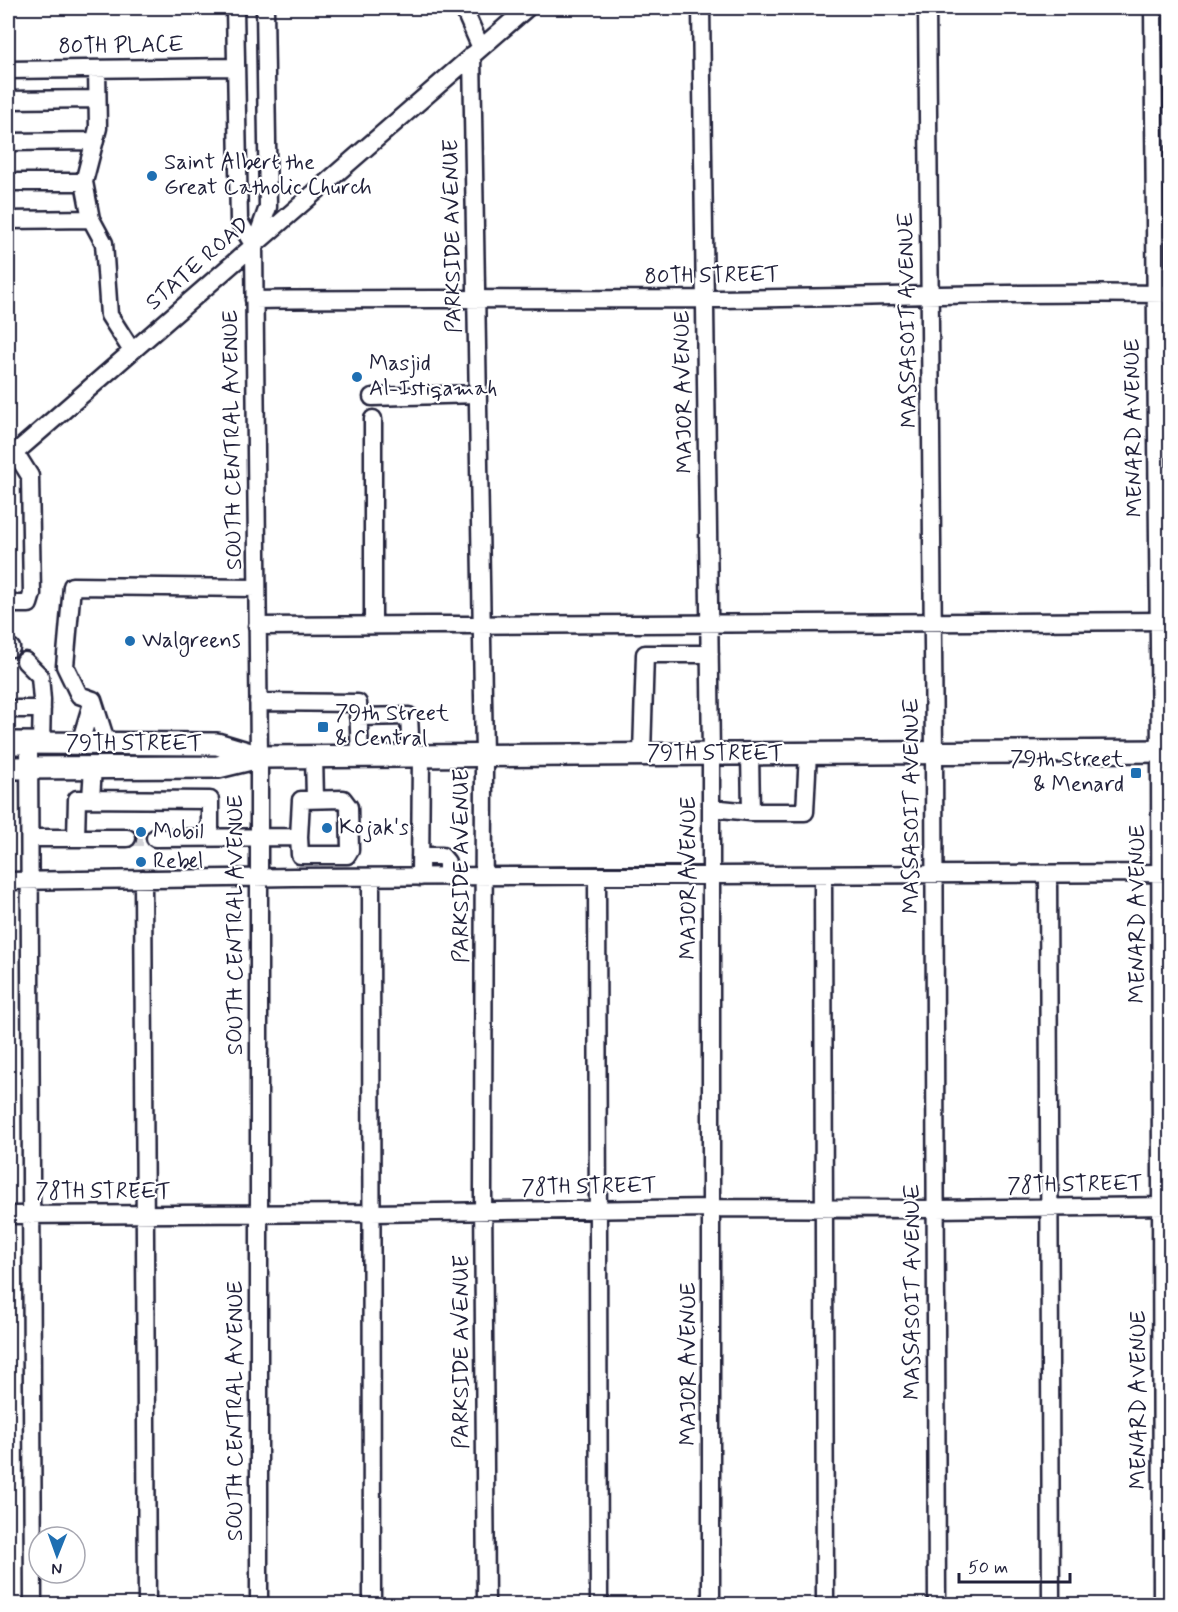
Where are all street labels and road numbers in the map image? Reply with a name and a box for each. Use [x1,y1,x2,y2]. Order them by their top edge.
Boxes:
street label: 80TH PLACE [58,31,184,61]
street label: PARKSIDE AVENUE [437,139,469,333]
street label: STATE ROAD [140,211,256,317]
street label: MASSASOIT AVENUE [892,212,924,428]
street label: 80TH STREET [644,261,780,291]
street label: SOUTH CENTRAL AVENUE [217,309,249,570]
street label: MAJOR AVENUE [669,310,699,474]
street label: MENARD AVENUE [1118,338,1150,518]
street label: MASSASOIT AVENUE [898,698,926,914]
street label: 79TH STREET [66,730,202,758]
street label: 79TH STREET [647,740,783,768]
street label: PARKSIDE AVENUE [448,769,476,963]
street label: SOUTH CENTRAL AVENUE [222,795,250,1055]
street label: MAJOR AVENUE [675,796,703,960]
street label: MENARD AVENUE [1124,824,1152,1003]
street label: 78TH STREET [1007,1170,1143,1200]
street label: 78TH STREET [521,1172,657,1202]
street label: 78TH STREET [35,1178,171,1206]
street label: MASSASOIT AVENUE [899,1184,927,1400]
street label: PARKSIDE AVENUE [448,1255,476,1449]
street label: SOUTH CENTRAL AVENUE [222,1281,250,1541]
street label: MAJOR AVENUE [675,1282,703,1446]
street label: MENARD AVENUE [1125,1310,1153,1489]

